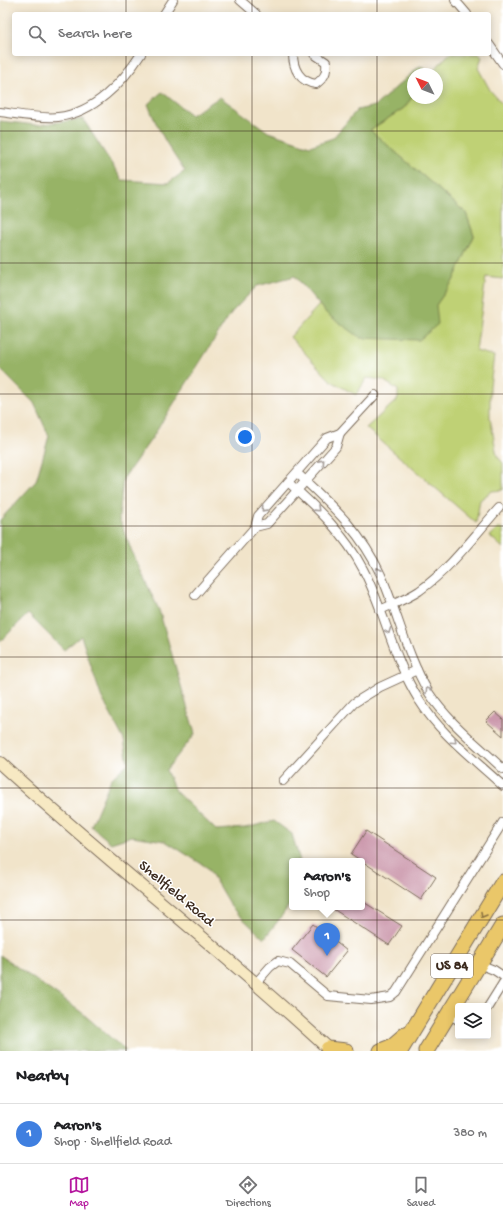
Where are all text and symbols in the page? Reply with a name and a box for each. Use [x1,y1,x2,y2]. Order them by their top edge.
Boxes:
search box [12,12,491,56]
icon: search [26,23,48,45]
text: Search here [58,25,132,43]
north arrow [407,68,443,104]
your location [235,427,255,447]
one-way arrow [318,459,325,467]
one-way arrow [261,504,269,512]
one-way arrow [312,504,320,511]
one-way arrow [375,567,383,575]
one-way arrow [384,628,392,635]
one-way arrow [425,687,433,694]
one-way arrow [450,737,457,744]
street label: Shellfield Road [134,857,218,932]
popup [289,858,365,910]
text: Aaron's [304,868,350,886]
text: Shop [304,886,330,901]
one-way arrow [480,911,487,918]
pin: 1 [314,923,340,956]
road number: US 84 [431,954,473,978]
map controls [455,1003,491,1039]
button: layers [455,1003,491,1039]
text: Nearby [16,1067,69,1087]
text: Aaron's [54,1117,101,1135]
text: 1 [26,1126,32,1141]
text: 380 m [453,1126,487,1141]
text: Shop · Shellfield Road [54,1135,171,1150]
tab: Map [68,1174,90,1210]
tab: Directions [226,1174,271,1210]
tab: Saved [407,1174,435,1210]

